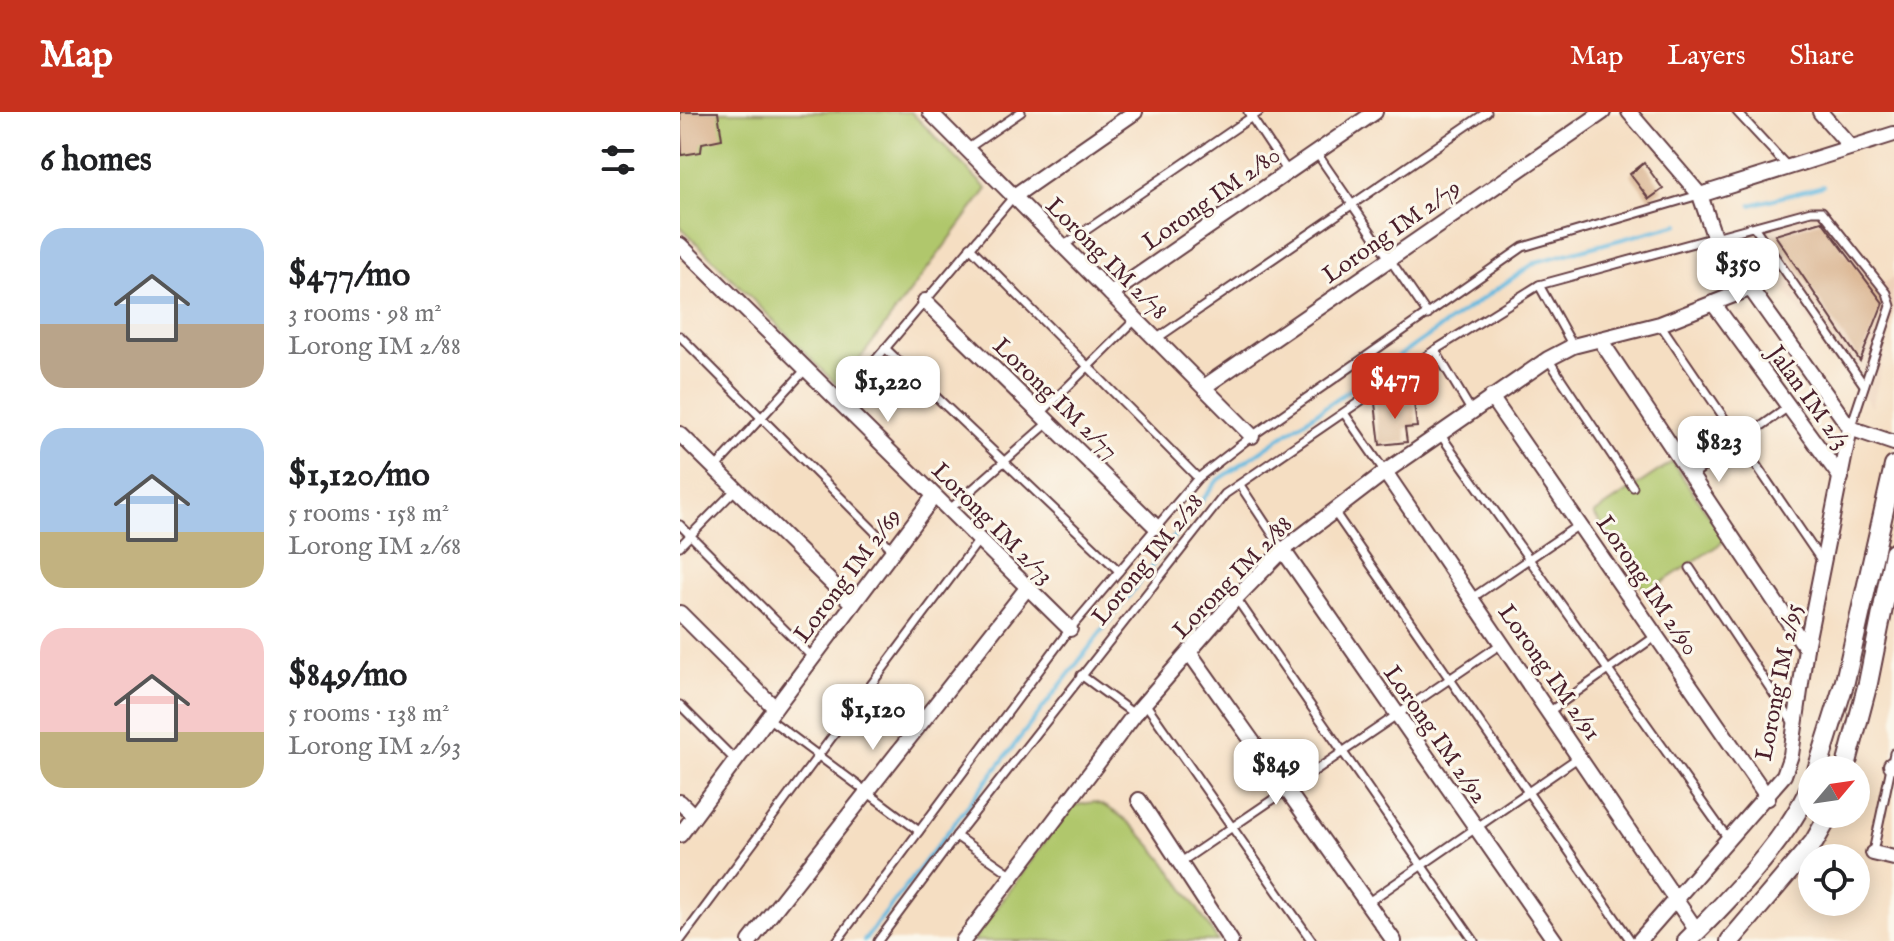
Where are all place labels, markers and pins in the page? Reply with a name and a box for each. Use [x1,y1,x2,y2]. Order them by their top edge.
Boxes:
pin: $350 [1691,238,1785,306]
pin: $477 [1348,353,1442,421]
pin: $1,220 [823,356,953,424]
pin: $823 [1672,416,1766,484]
pin: $1,120 [808,684,938,752]
pin: $849 [1229,739,1323,807]

